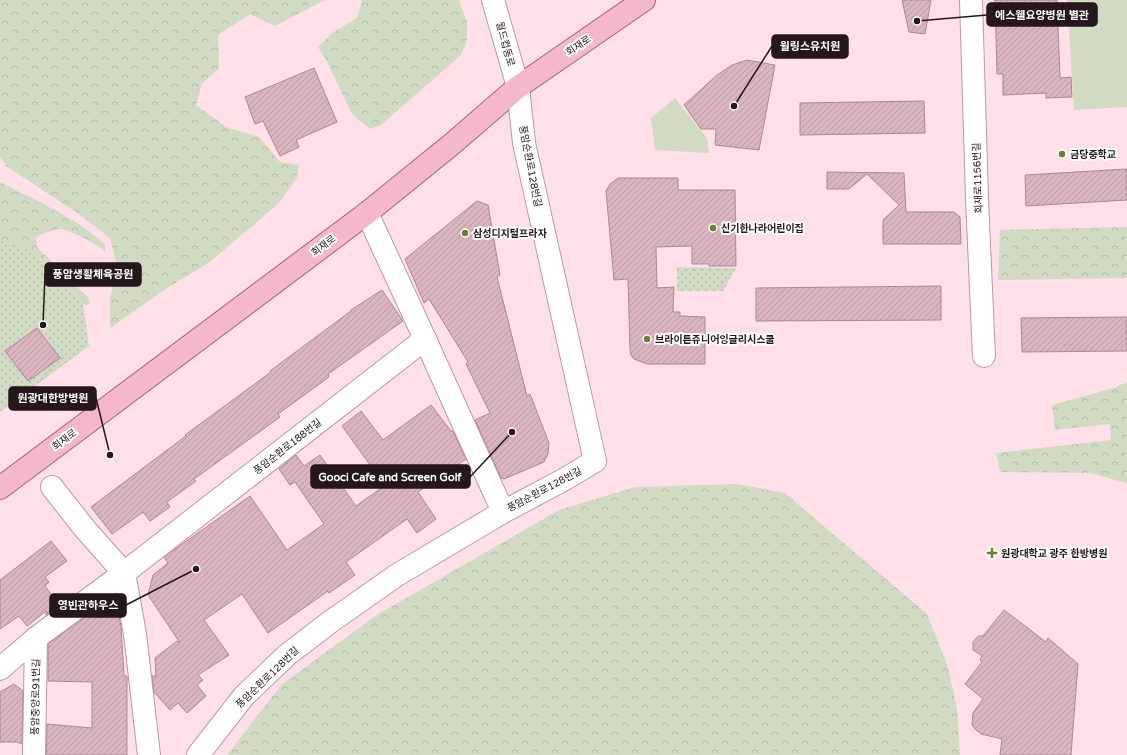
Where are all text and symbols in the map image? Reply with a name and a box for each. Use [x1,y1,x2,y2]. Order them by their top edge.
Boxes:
callout: 에스웰요양병원 별관 [987,3,1097,26]
text: 에스웰요양병원 별관 [995,9,1089,22]
street label: 월드컵동로 [493,20,517,68]
street label: 회재로 [564,33,593,59]
callout: 윌링스유치원 [772,35,848,58]
text: 윌링스유치원 [780,40,840,53]
street label: 풍암순환로128번길 [516,124,544,208]
street label: 회재로1156번길 [971,142,985,214]
place label: 금당중학교 [1070,148,1116,161]
marker: 금당중학교 [1057,149,1067,159]
marker: 신기한나라어린이집 [708,223,718,233]
place label: 신기한나라어린이집 [721,223,804,235]
marker: 삼성디지털프라자 [460,228,470,238]
place label: 삼성디지털프라자 [473,228,547,240]
street label: 회재로 [309,233,338,259]
callout: 풍암생활체육공원 [45,263,141,286]
text: 풍암생활체육공원 [53,268,133,281]
marker: 브라이튼쥬니어잉글리시스쿨 [642,334,652,344]
place label: 브라이튼쥬니어잉글리시스쿨 [655,334,775,346]
callout: 원광대한방병원 [9,387,96,410]
text: 원광대한방병원 [18,392,88,405]
street label: 풍암순환로188번길 [251,416,324,477]
street label: 회재로 [50,427,79,453]
callout: Gooci Cafe and Screen Golf [311,465,470,488]
street label: 풍암순환로128번길 [505,465,584,515]
text: Gooci Cafe and Screen Golf [318,471,462,484]
marker: 원광대학교 광주 한방병원 [986,547,998,559]
place label: 원광대학교 광주 한방병원 [1001,547,1107,560]
callout: 영빈관하우스 [50,594,126,617]
text: 영빈관하우스 [58,599,118,612]
street label: 풍암순환로128번길 [234,644,302,711]
street label: 풍암중앙로91번길 [29,658,43,736]

